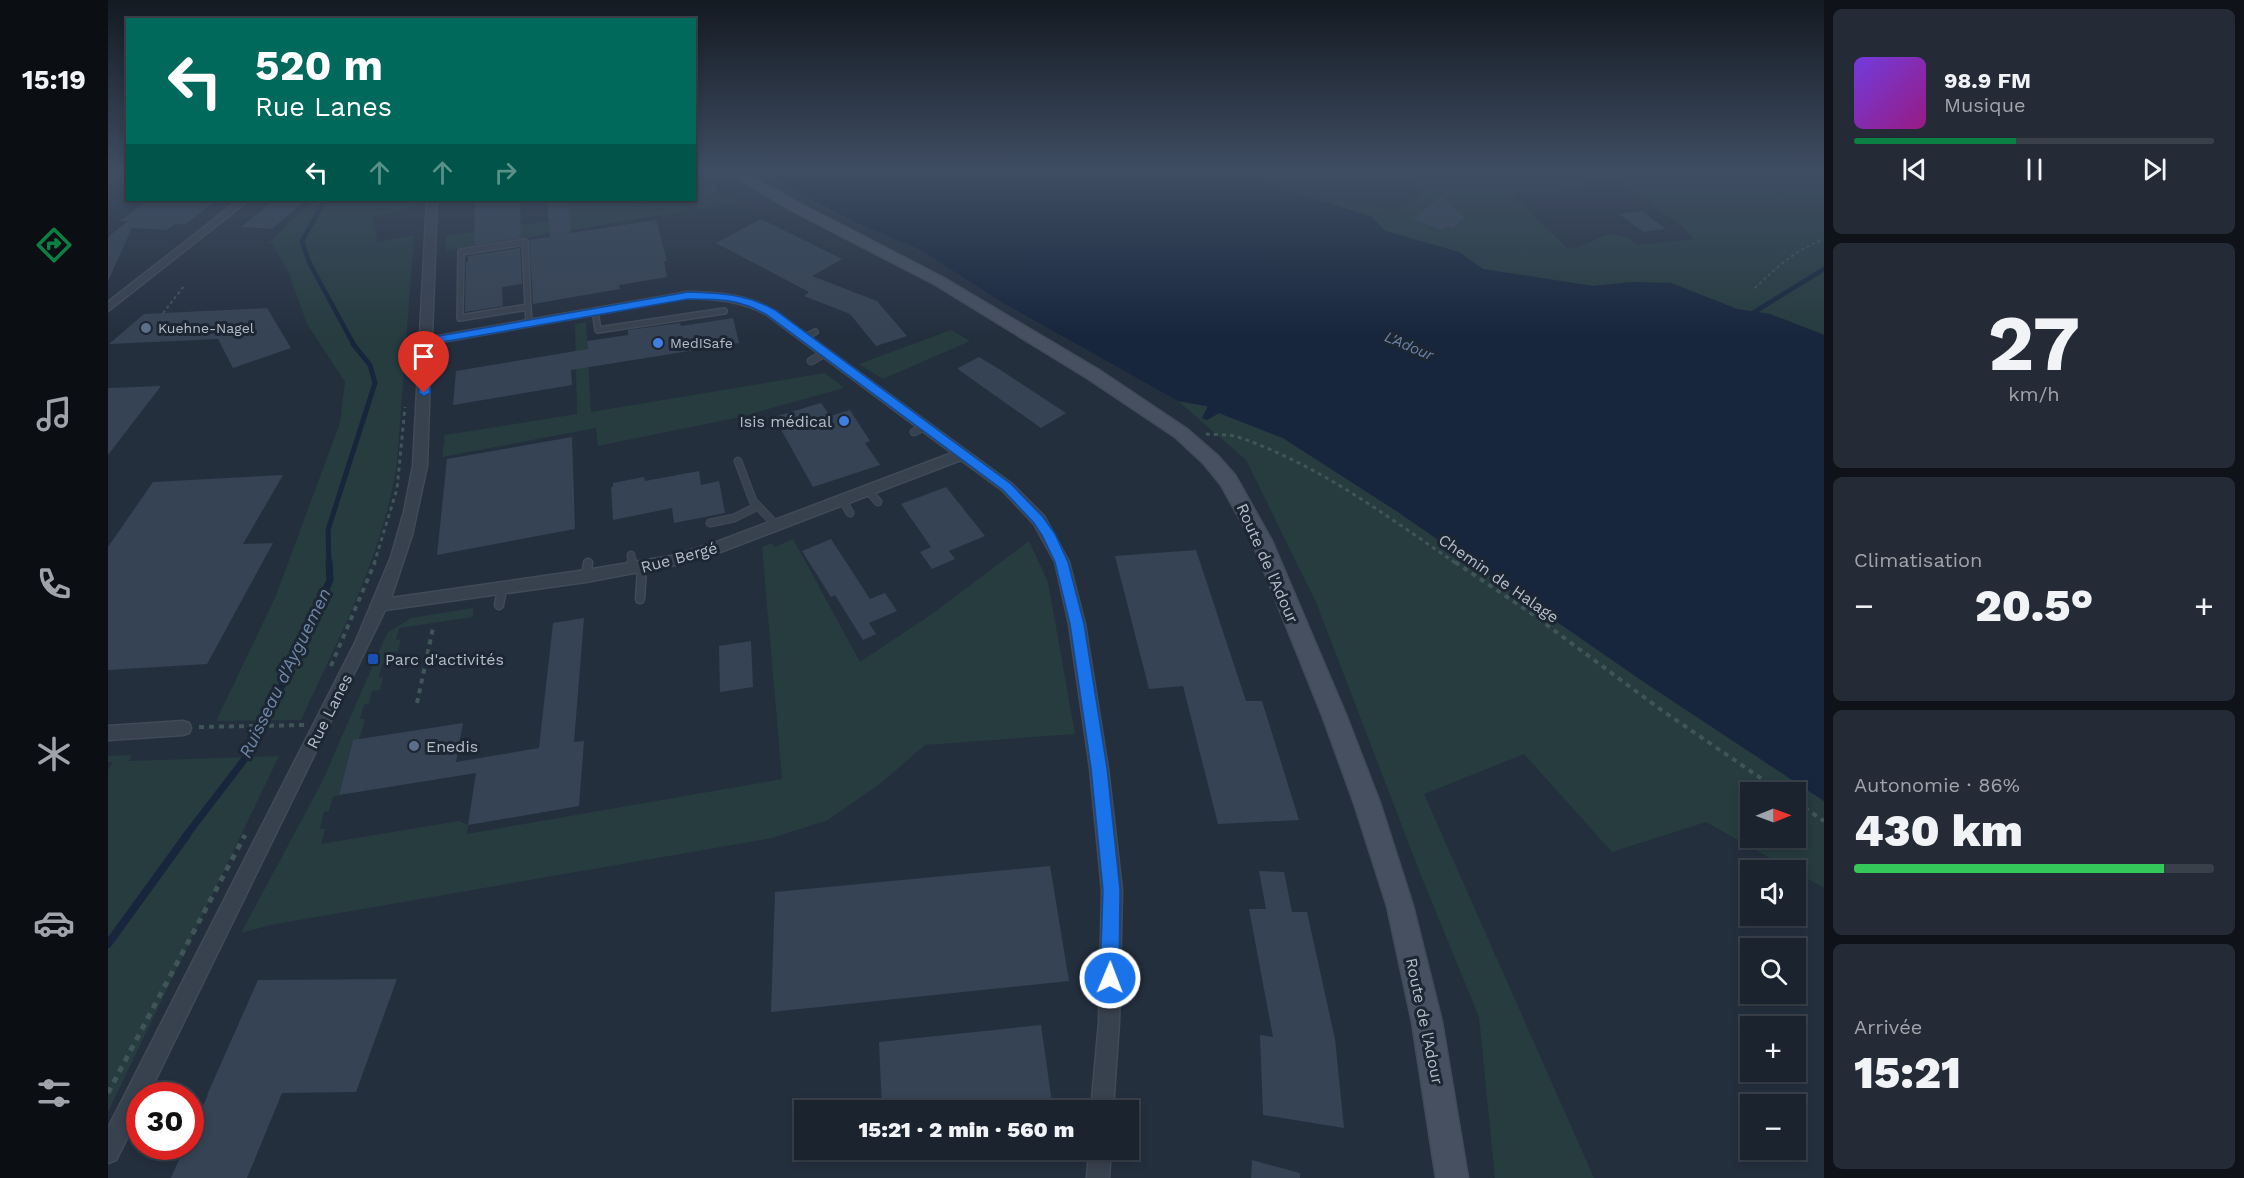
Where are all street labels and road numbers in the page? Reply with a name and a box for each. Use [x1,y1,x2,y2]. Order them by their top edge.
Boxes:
street label: Route de l'Adour [1233,500,1303,626]
street label: Chemin de Halage [1435,530,1562,627]
street label: Rue Bergé [639,538,720,577]
street label: Rue Lanes [303,671,356,752]
street label: Route de l'Adour [1402,956,1447,1087]

